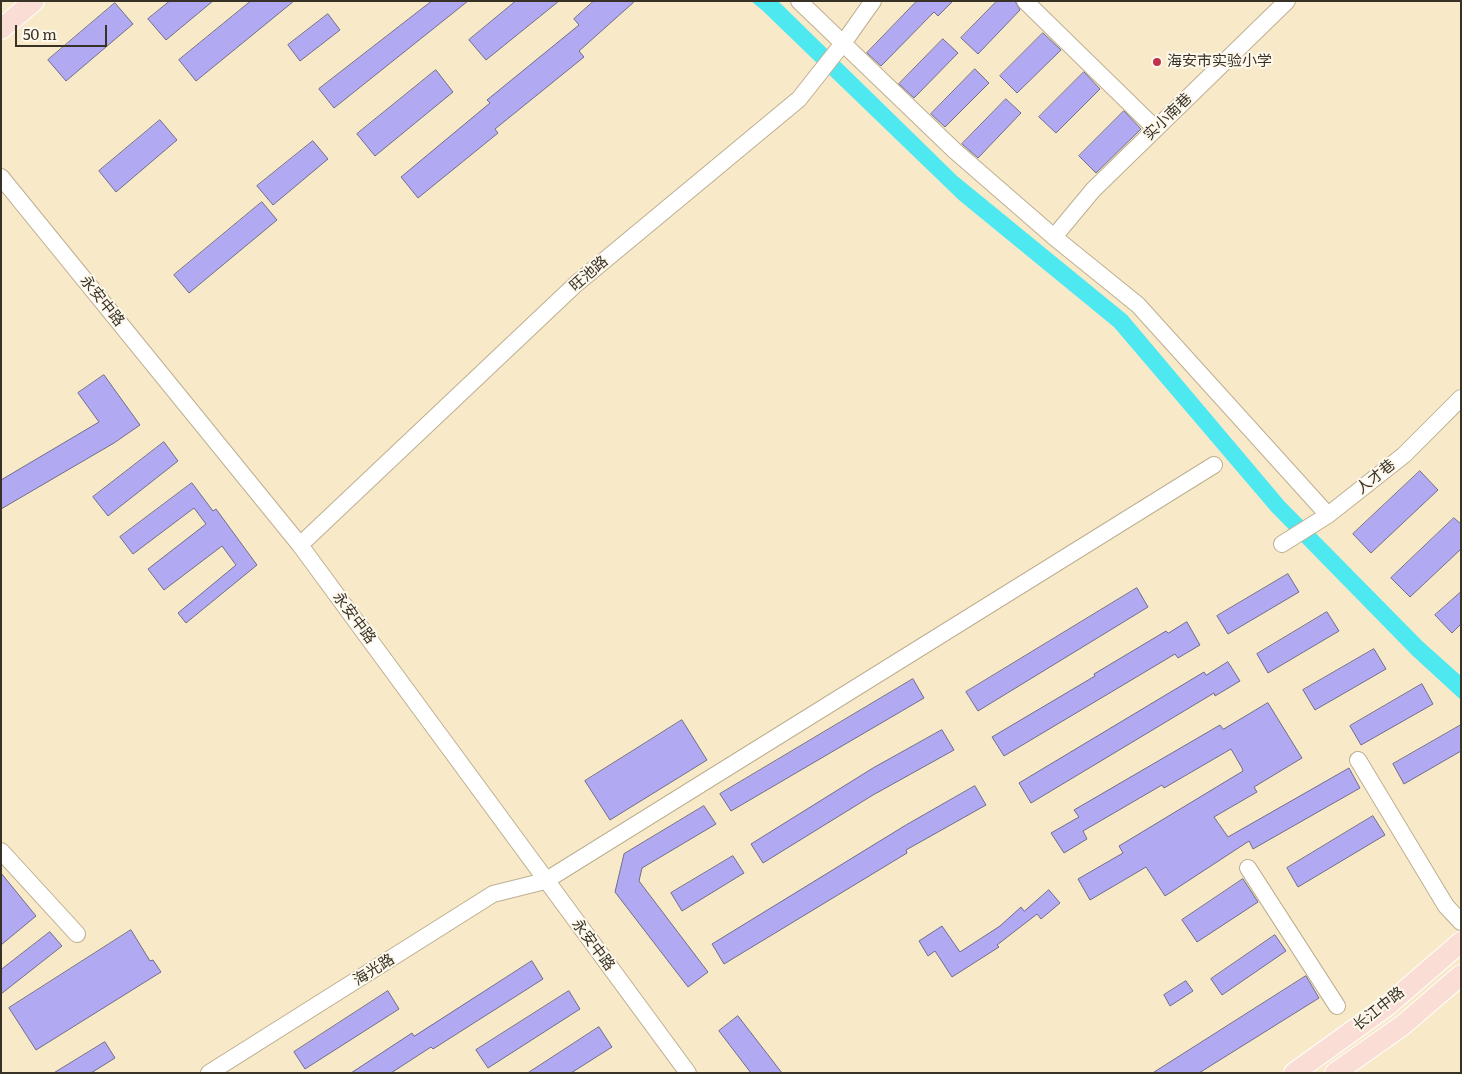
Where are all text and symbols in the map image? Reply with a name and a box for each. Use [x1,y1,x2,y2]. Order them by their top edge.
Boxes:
scale bar [18,15,110,47]
text: 50 m [23,22,57,45]
place label: 海安市实验小学 [1167,53,1272,71]
marker: 海安市实验小学 [1151,56,1163,68]
street label: 实小南巷 [1140,90,1196,144]
street label: 旺池路 [566,252,612,296]
street label: 永安中路 [76,272,128,330]
street label: 人才巷 [1353,456,1399,498]
street label: 永安中路 [329,589,379,647]
street label: 永安中路 [568,916,618,974]
street label: 海光路 [350,950,398,990]
street label: 长江中路 [1350,983,1408,1035]

